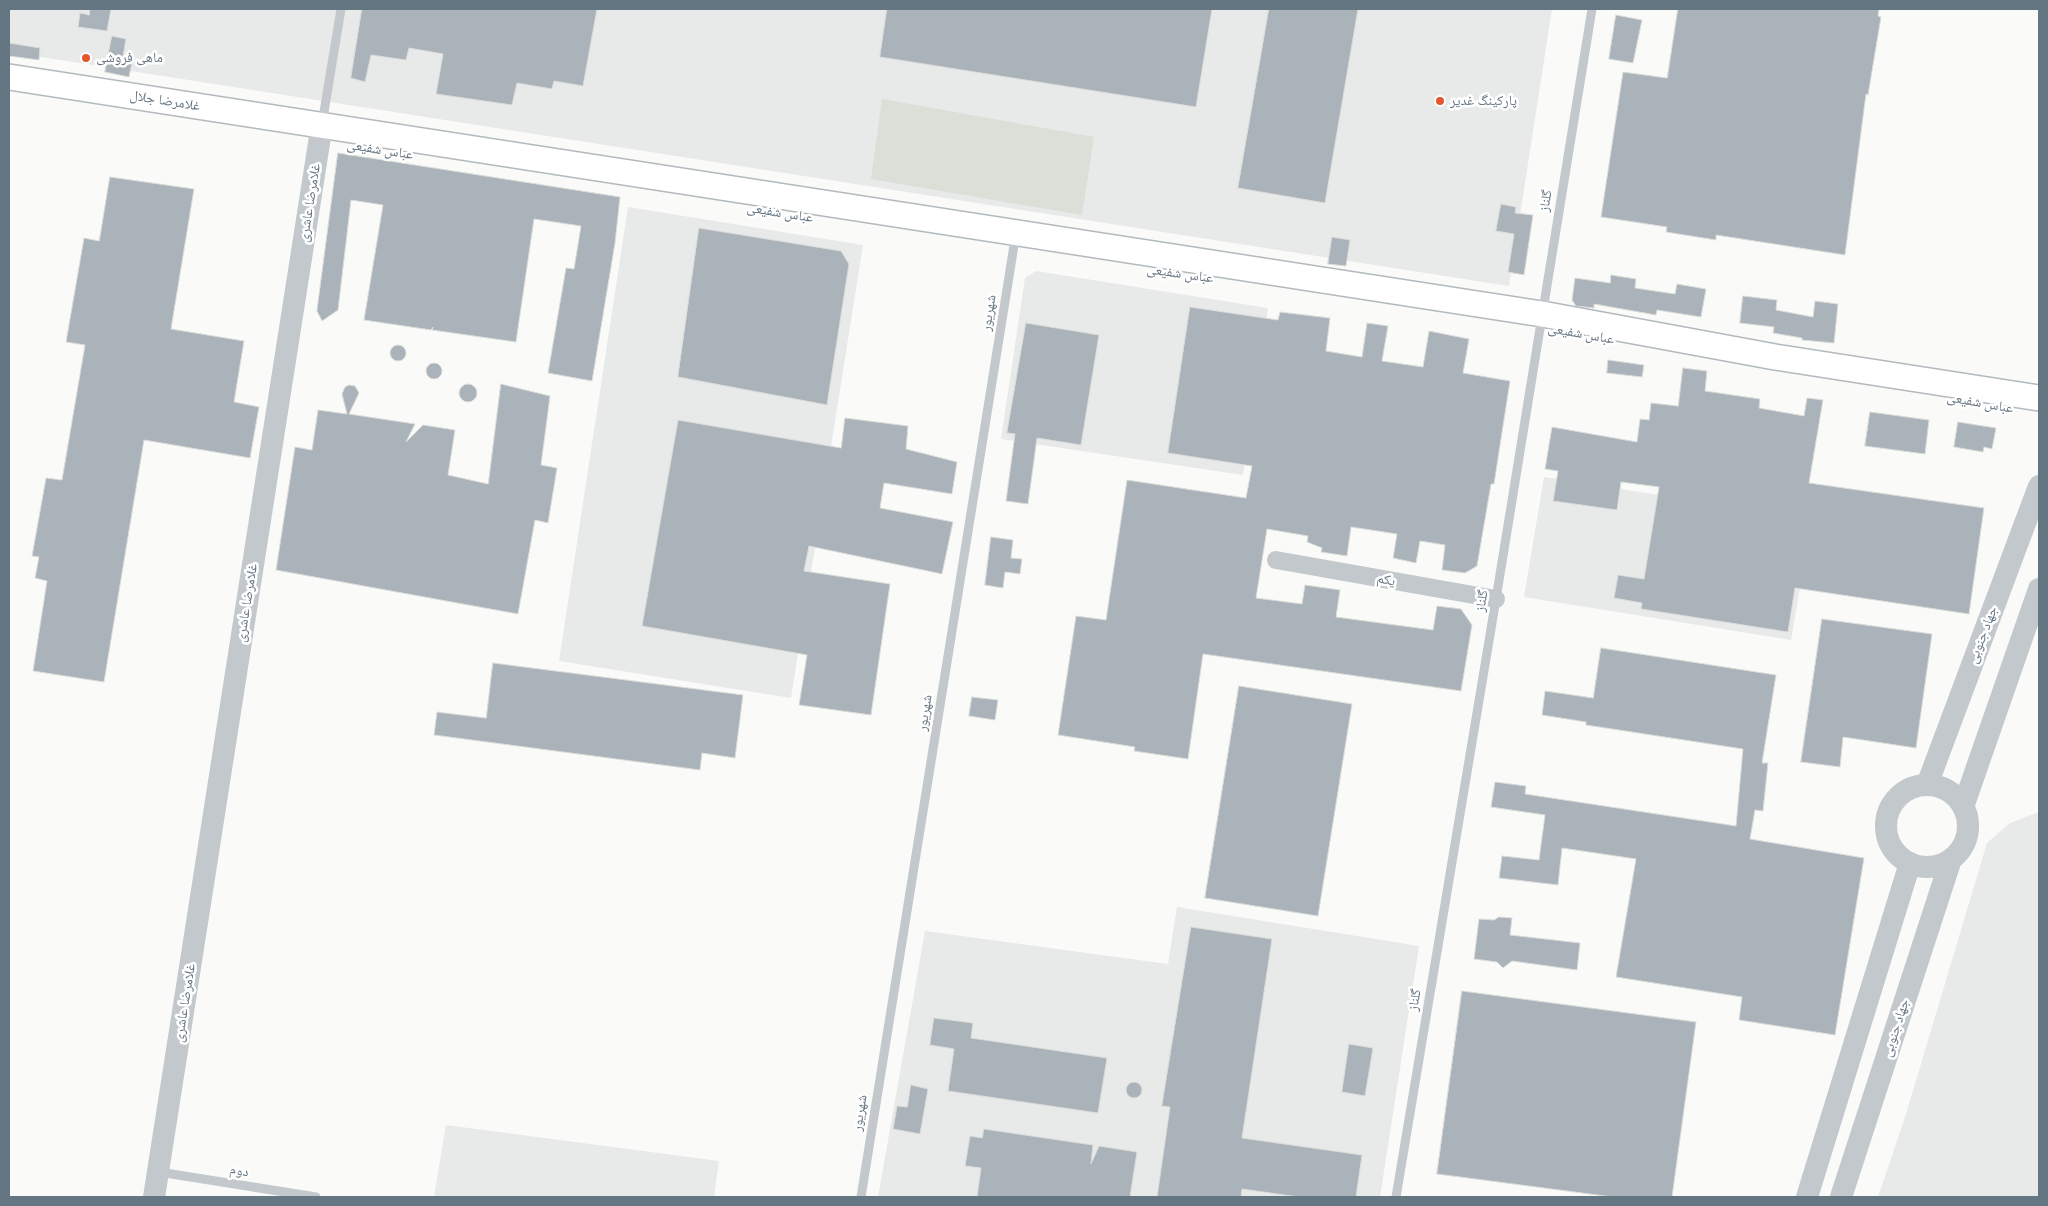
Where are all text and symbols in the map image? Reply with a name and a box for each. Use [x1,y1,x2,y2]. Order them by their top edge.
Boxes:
place label: ماهی فروشی [96,50,163,66]
marker: ماهی فروشی [80,52,92,64]
street label: غلامرضا جلال [128,87,202,115]
place label: پارکینگ غدیر [1450,93,1517,109]
marker: پارکینگ غدیر [1434,95,1446,107]
street label: عباس شفیعی [345,136,415,164]
street label: غلامرضا عاشری [295,162,325,244]
street label: گلناز [1536,189,1556,213]
street label: عباس شفیعی [745,199,815,227]
street label: عباس شفیعی [1146,261,1214,287]
street label: شهریور [978,293,1000,333]
street label: عباس شفیعی [1546,320,1616,348]
street label: عباس شفیعی [1945,389,2015,417]
street label: غلامرضا عاشری [232,562,262,644]
street label: یکم [1375,570,1397,590]
street label: گلناز [1472,589,1492,613]
street label: جهاد جنوبی [1964,604,2002,666]
street label: شهریور [914,693,936,733]
street label: غلامرضا عاشری [170,962,200,1044]
street label: گلناز [1405,988,1425,1012]
street label: جهاد جنوبی [1879,997,1913,1059]
street label: شهریور [849,1093,871,1133]
street label: دوم [228,1161,250,1181]

